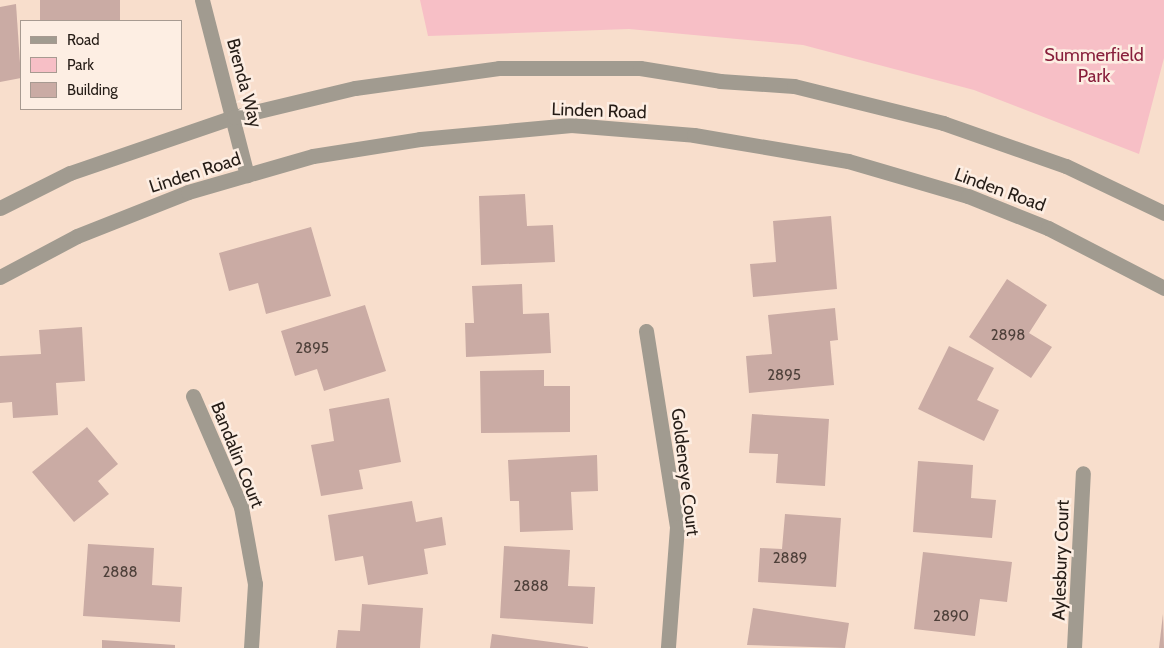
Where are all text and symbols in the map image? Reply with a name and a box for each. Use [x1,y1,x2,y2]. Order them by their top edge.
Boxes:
legend [20,20,182,110]
text: Road [67,31,100,49]
street label: Brenda Way [222,36,266,130]
park label: Summerfield Park [1044,45,1144,88]
text: Park [67,56,94,74]
text: Building [67,81,118,99]
street label: Linden Road [551,99,647,123]
street label: Linden Road [146,148,244,198]
street label: Linden Road [952,164,1048,216]
house number: 2898 [991,327,1025,345]
house number: 2895 [295,340,329,358]
house number: 2895 [767,367,801,385]
street label: Bandalin Court [206,399,268,511]
street label: Goldeneye Court [666,407,704,537]
street label: Aylesbury Court [1048,499,1074,621]
house number: 2889 [773,550,807,568]
house number: 2888 [102,564,138,582]
house number: 2888 [513,578,549,596]
house number: 2890 [933,608,969,626]

